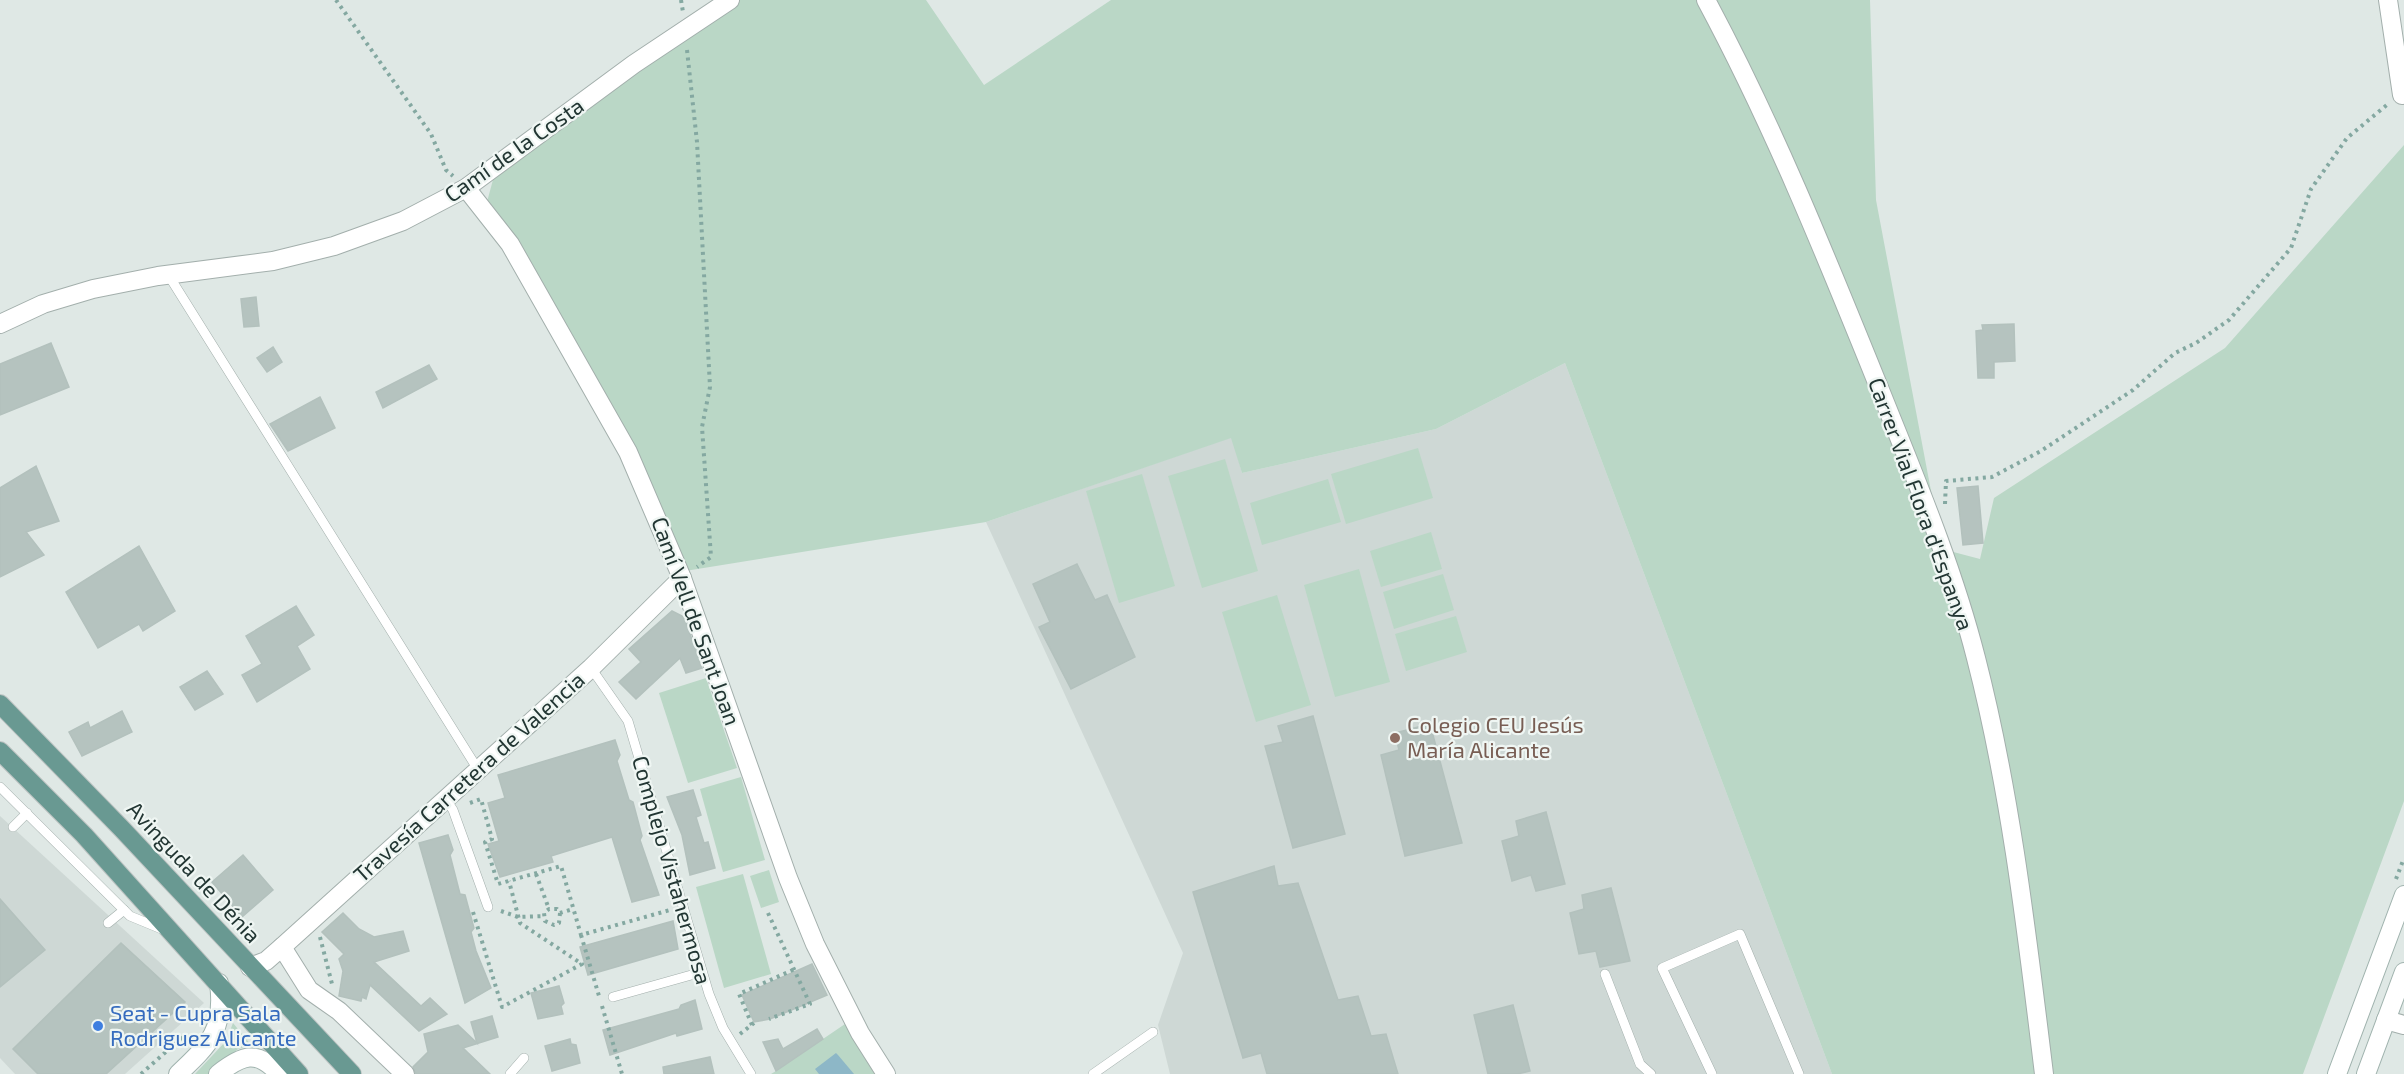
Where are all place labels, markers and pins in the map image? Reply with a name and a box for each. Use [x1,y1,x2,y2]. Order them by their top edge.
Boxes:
place label: Colegio CEU Jesús María Alicante [1407,711,1584,762]
marker: Colegio CEU Jesús María Alicante [1388,731,1402,745]
place label: Seat - Cupra Sala Rodriguez Alicante [110,999,297,1050]
marker: Seat - Cupra Sala Rodriguez Alicante [91,1019,105,1033]

